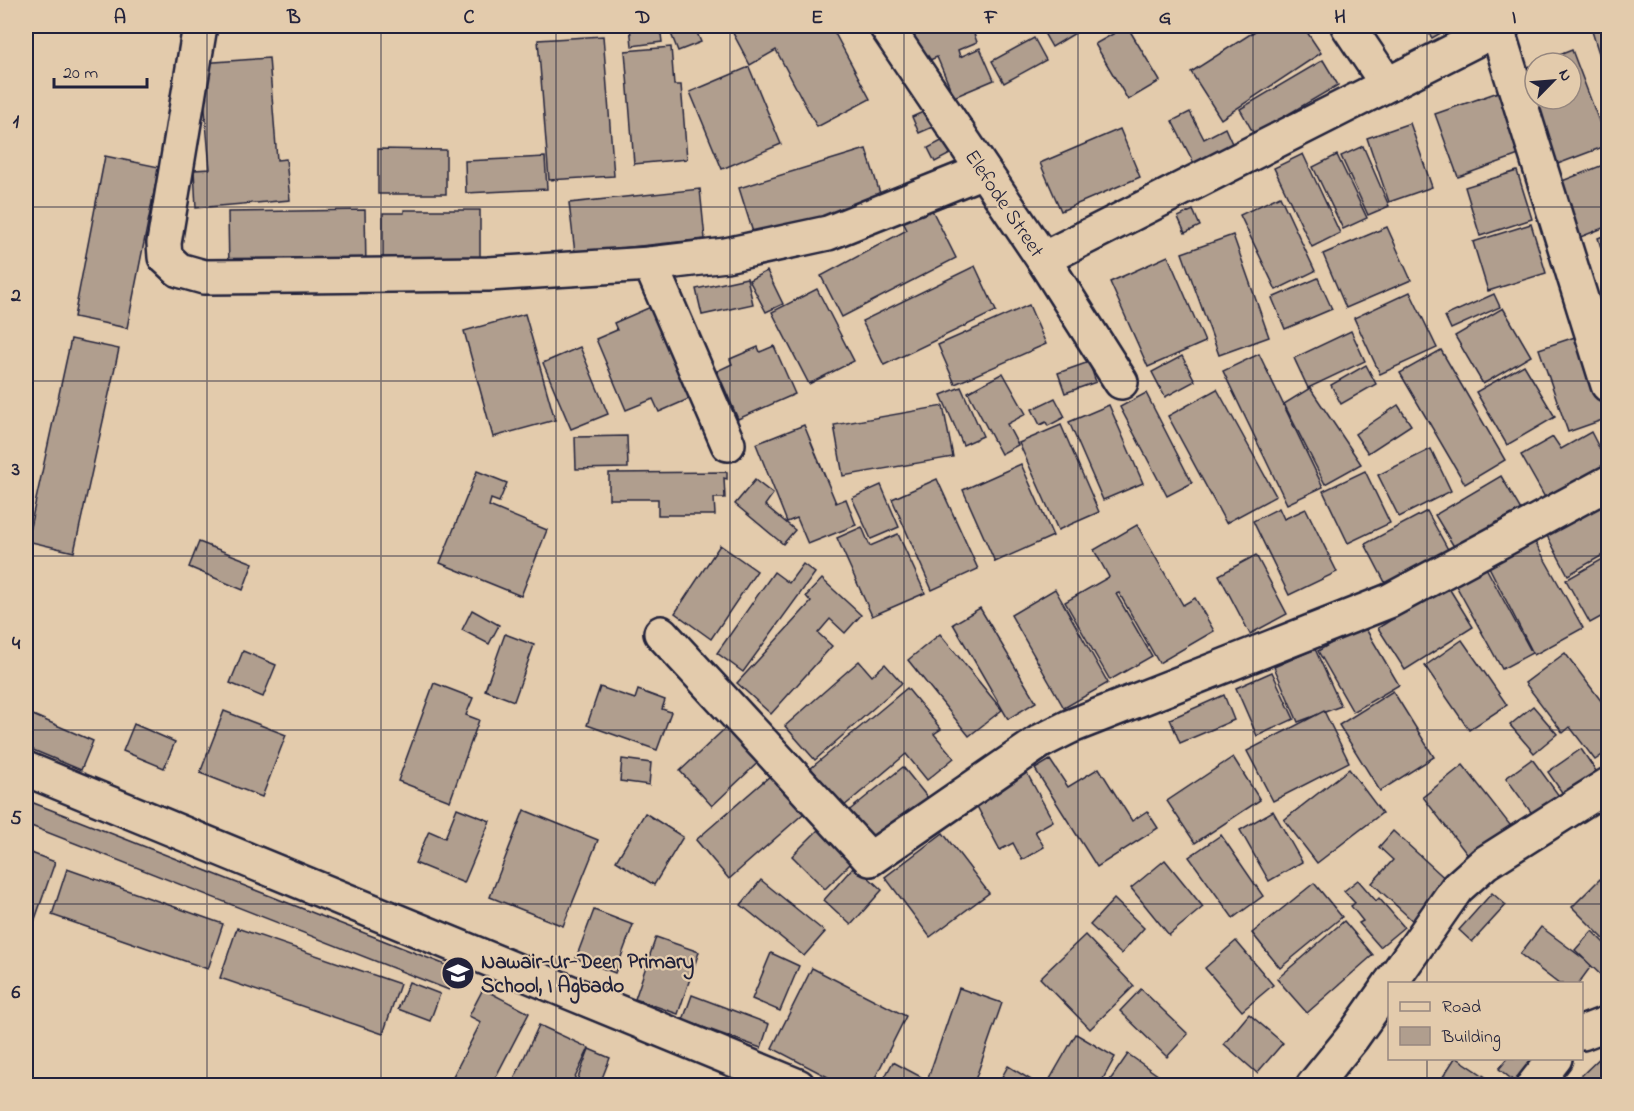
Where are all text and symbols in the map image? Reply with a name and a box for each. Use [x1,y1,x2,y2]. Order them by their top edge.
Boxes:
text: A [114,4,126,33]
text: B [286,4,301,33]
text: C [464,4,475,33]
text: D [635,4,650,33]
text: E [811,4,823,33]
text: F [984,4,998,33]
text: G [1159,4,1172,33]
text: H [1334,4,1346,33]
text: I [1512,4,1517,33]
scale bar [54,51,147,89]
north arrow [1523,51,1583,111]
text: 20 m [63,61,98,87]
text: N [1552,66,1578,86]
text: 1 [13,108,20,137]
street label: Elefode Street [956,144,1051,264]
text: 2 [10,282,21,311]
text: 3 [11,456,20,485]
text: 4 [12,630,21,659]
text: 5 [10,805,22,834]
place label: Nawair-Ur-Deen Primary School, I Agbado [481,948,695,1004]
school or university icon: Nawair-Ur-Deen Primary School, I Agbado [440,955,476,991]
text: 6 [12,979,21,1008]
legend [1388,982,1583,1060]
text: Road [1442,995,1481,1021]
text: Building [1441,1025,1501,1052]

